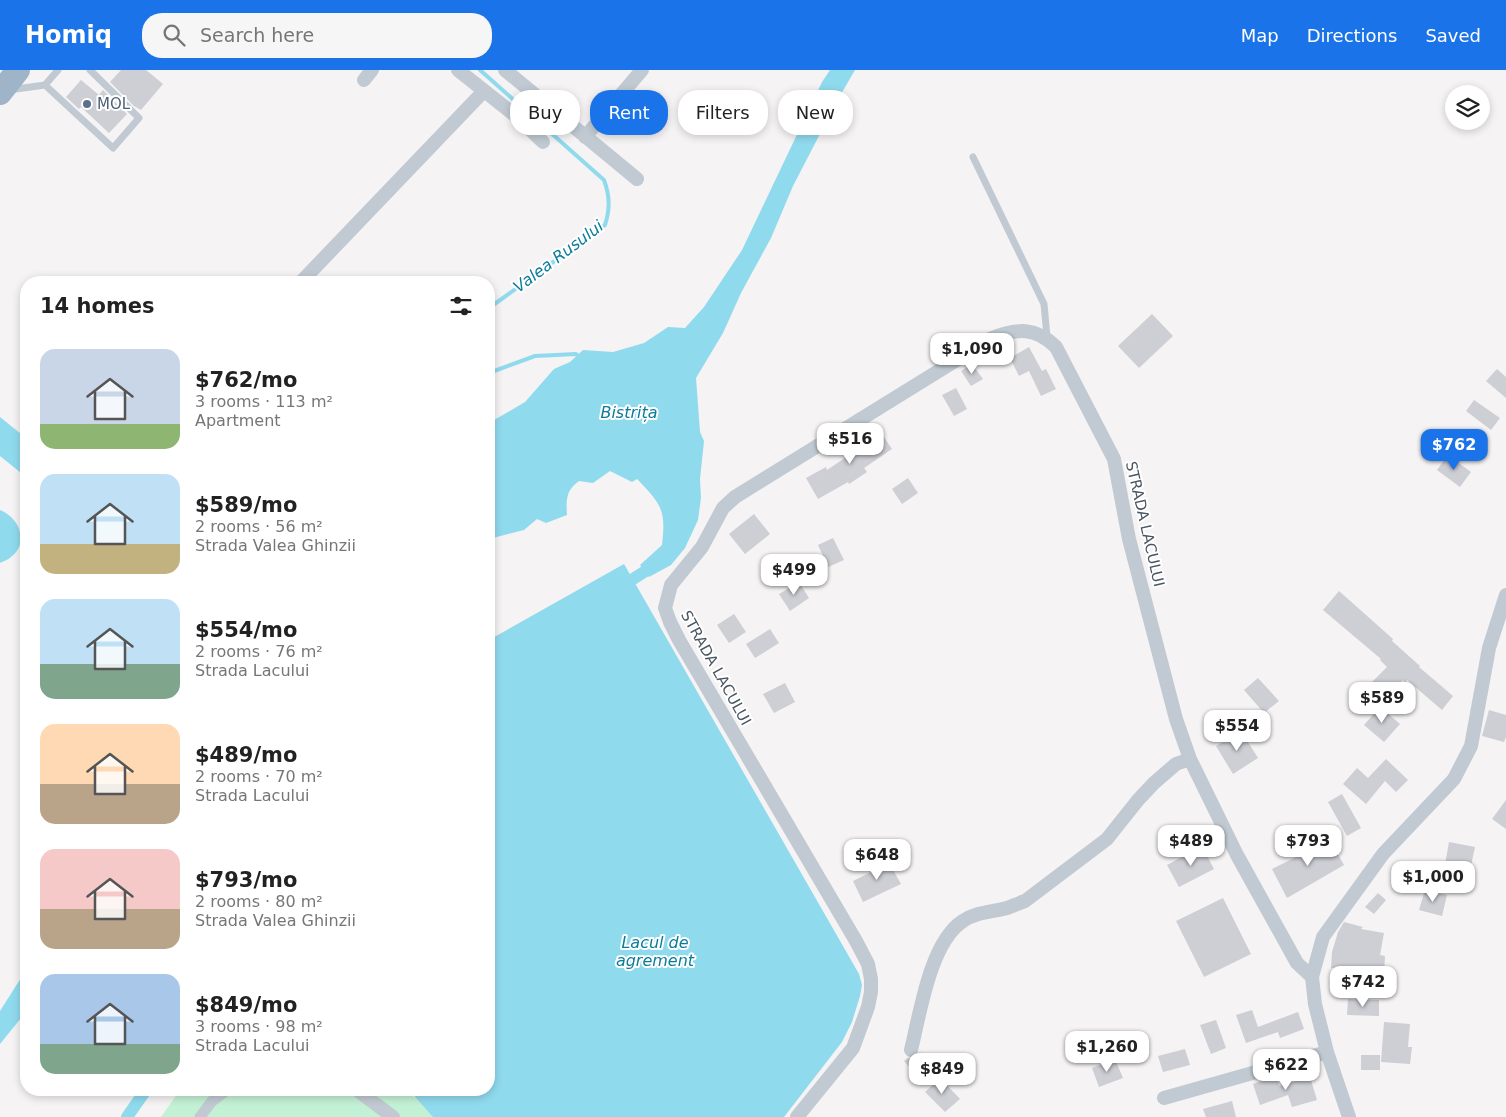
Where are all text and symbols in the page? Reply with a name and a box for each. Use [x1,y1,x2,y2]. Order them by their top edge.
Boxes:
search box [142,13,492,58]
text: Homiq [25,21,112,49]
icon: search [160,21,188,49]
text: Search here [200,24,314,46]
text: Map [1241,25,1279,46]
text: Directions [1307,25,1397,46]
text: Saved [1425,25,1481,46]
map controls [1445,85,1490,130]
button: layers [1445,85,1490,130]
chip: Buy [510,90,580,135]
chip: Rent [590,90,668,135]
chip: Filters [678,90,768,135]
chip: New [778,90,853,135]
place label: MOL [97,95,131,113]
marker: MOL [81,98,93,110]
water label: Valea Rusului [510,216,607,296]
icon: filters [447,292,475,320]
text: 14 homes [40,294,155,318]
pin: $1,090 [931,332,1013,375]
text: $1,090 [941,339,1003,358]
text: $762/mo [195,368,297,392]
icon: home [80,369,140,429]
text: 3 rooms · 113 m² [195,392,333,411]
water label: Bistrița [600,403,658,422]
text: Apartment [195,411,281,430]
pin: $516 [820,422,880,465]
pin: $762 [1424,428,1484,471]
text: $516 [828,429,872,448]
text: $762 [1432,435,1476,454]
street label: STRADA LACULUI [1122,459,1168,589]
text: $589/mo [195,493,297,517]
icon: home [80,494,140,554]
text: 2 rooms · 56 m² [195,517,323,536]
text: Strada Valea Ghinzii [195,536,356,555]
pin: $499 [764,554,824,596]
text: $499 [772,560,816,579]
street label: STRADA LACULUI [677,608,755,728]
text: $554/mo [195,618,297,642]
icon: home [80,619,140,679]
text: 2 rooms · 76 m² [195,642,323,661]
text: Strada Lacului [195,661,310,680]
pin: $589 [1352,682,1412,724]
text: $589 [1360,688,1404,707]
pin: $554 [1207,710,1267,752]
text: $554 [1215,716,1259,735]
text: $489/mo [195,743,297,767]
icon: home [80,744,140,804]
text: 2 rooms · 70 m² [195,767,323,786]
text: Strada Lacului [195,786,310,805]
pin: $489 [1161,824,1221,867]
pin: $793 [1278,824,1338,867]
text: $489 [1169,831,1213,850]
text: $793 [1286,831,1330,850]
pin: $648 [847,838,907,881]
text: $648 [855,845,899,864]
pin: $1,000 [1392,860,1474,903]
text: $1,000 [1402,867,1464,886]
text: $793/mo [195,868,297,892]
icon: home [80,869,140,929]
text: 2 rooms · 80 m² [195,892,323,911]
text: Strada Valea Ghinzii [195,911,356,930]
water label: Lacul de agrement [616,933,695,970]
pin: $742 [1333,966,1393,1008]
text: $742 [1341,972,1385,991]
text: $849/mo [195,993,297,1017]
icon: home [80,994,140,1054]
text: 3 rooms · 98 m² [195,1017,323,1036]
pin: $1,260 [1066,1030,1148,1073]
text: Strada Lacului [195,1036,310,1055]
text: $1,260 [1076,1037,1138,1056]
pin: $622 [1256,1048,1316,1091]
pin: $849 [912,1052,972,1095]
text: $622 [1264,1055,1308,1074]
text: $849 [920,1059,964,1078]

